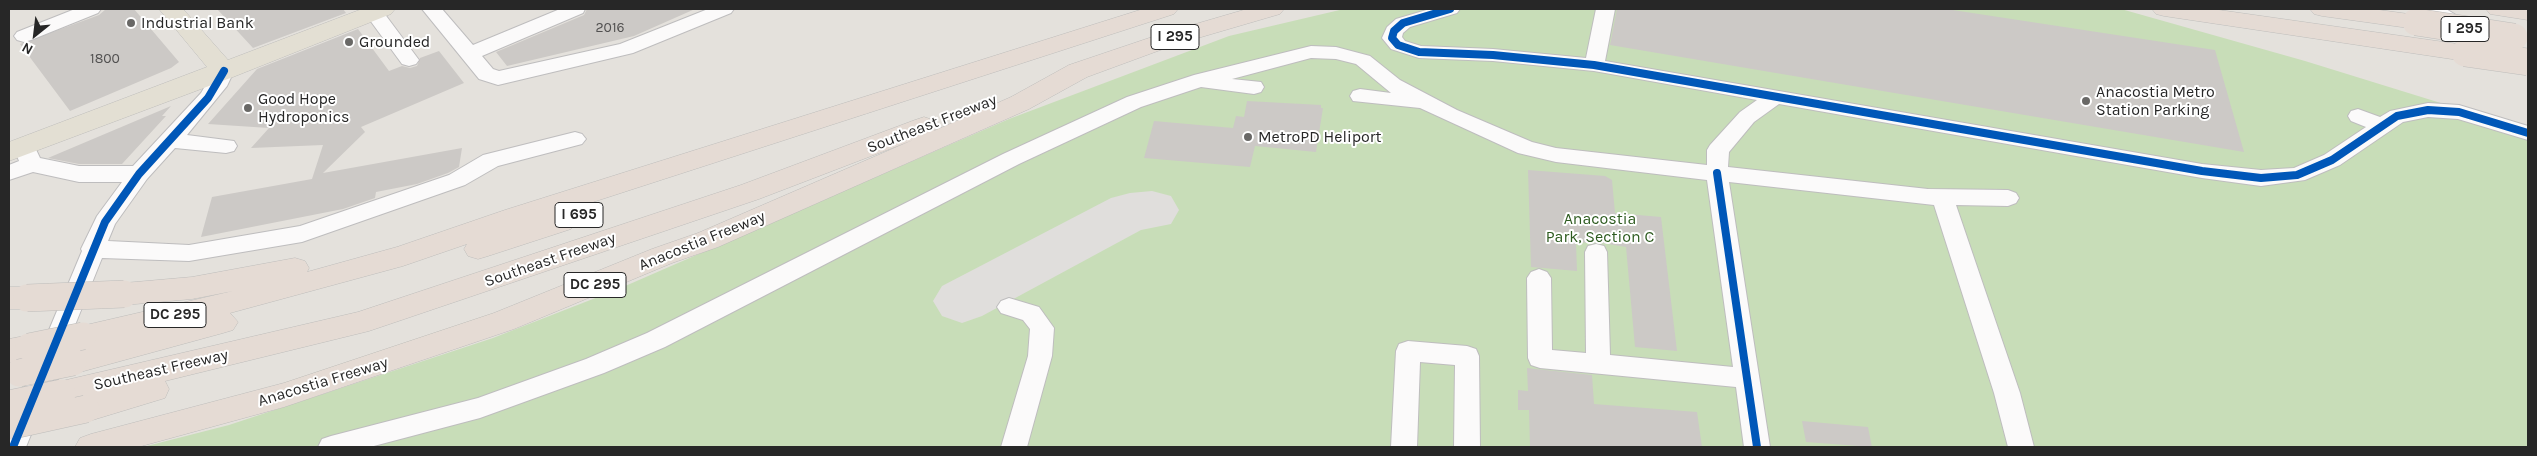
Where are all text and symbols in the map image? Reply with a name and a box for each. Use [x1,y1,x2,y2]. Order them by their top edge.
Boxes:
north arrow [10,10,60,60]
place label: Industrial Bank [141,13,254,33]
road number: I 295 [2441,16,2489,42]
marker: Industrial Bank [125,17,137,29]
house number: 2016 [595,20,625,36]
road number: I 295 [1151,24,1199,50]
place label: Grounded [359,32,430,52]
marker: Grounded [343,36,355,48]
text: N [19,39,36,58]
house number: 1800 [90,51,120,67]
place label: Anacostia Metro Station Parking [2096,82,2215,120]
place label: Good Hope Hydroponics [258,89,349,127]
street label: Southeast Freeway [864,90,1000,158]
marker: Anacostia Metro Station Parking [2080,95,2092,107]
marker: Good Hope Hydroponics [242,102,254,114]
place label: MetroPD Heliport [1258,127,1382,147]
marker: MetroPD Heliport [1242,131,1254,143]
road number: I 695 [555,202,603,228]
street label: Anacostia Freeway [636,207,768,275]
park label: Anacostia Park, Section C [1546,209,1654,247]
street label: Southeast Freeway [482,229,618,291]
road number: DC 295 [564,272,626,298]
road number: DC 295 [144,302,206,328]
street label: Southeast Freeway [92,345,230,395]
street label: Anacostia Freeway [256,353,390,411]

